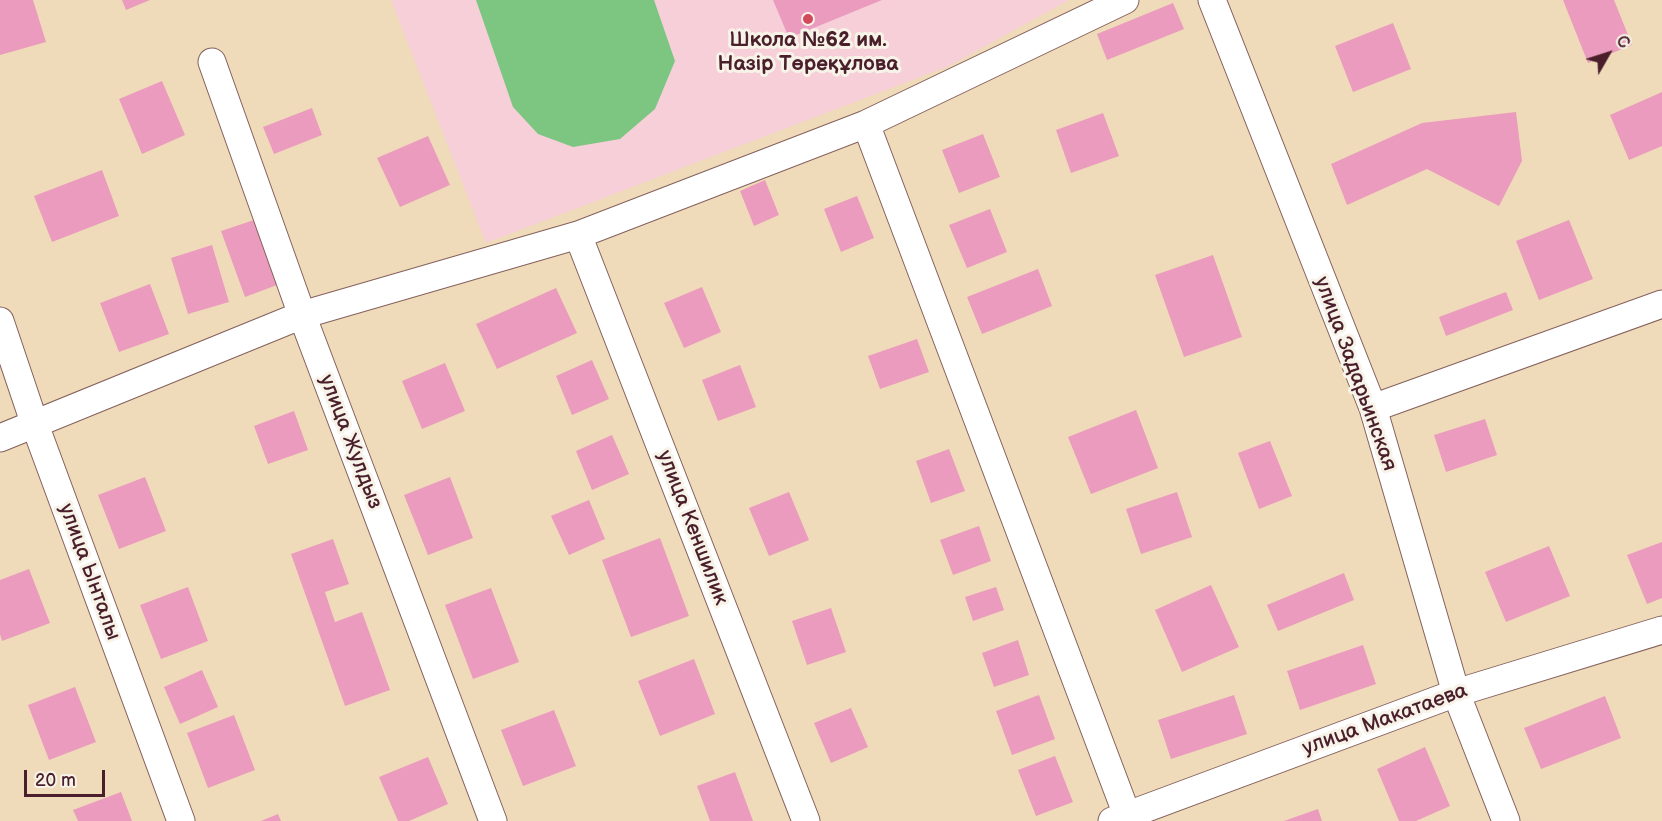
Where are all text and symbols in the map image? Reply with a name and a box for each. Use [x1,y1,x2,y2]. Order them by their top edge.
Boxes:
marker: Школа №62 им. Назір Төреқұлова [801,12,815,26]
north arrow [1578,24,1638,84]
place label: Школа №62 им. Назір Төреқұлова [718,28,898,78]
text: С [1611,32,1633,53]
street label: улица Задарьинская [1308,274,1402,474]
street label: улица Жулдыз [313,371,387,513]
street label: улица Кеншилик [651,447,733,609]
street label: улица Ынталы [53,500,125,644]
street label: улица Макатаева [1299,678,1471,762]
scale bar [27,758,108,796]
text: 20 m [35,770,76,791]

